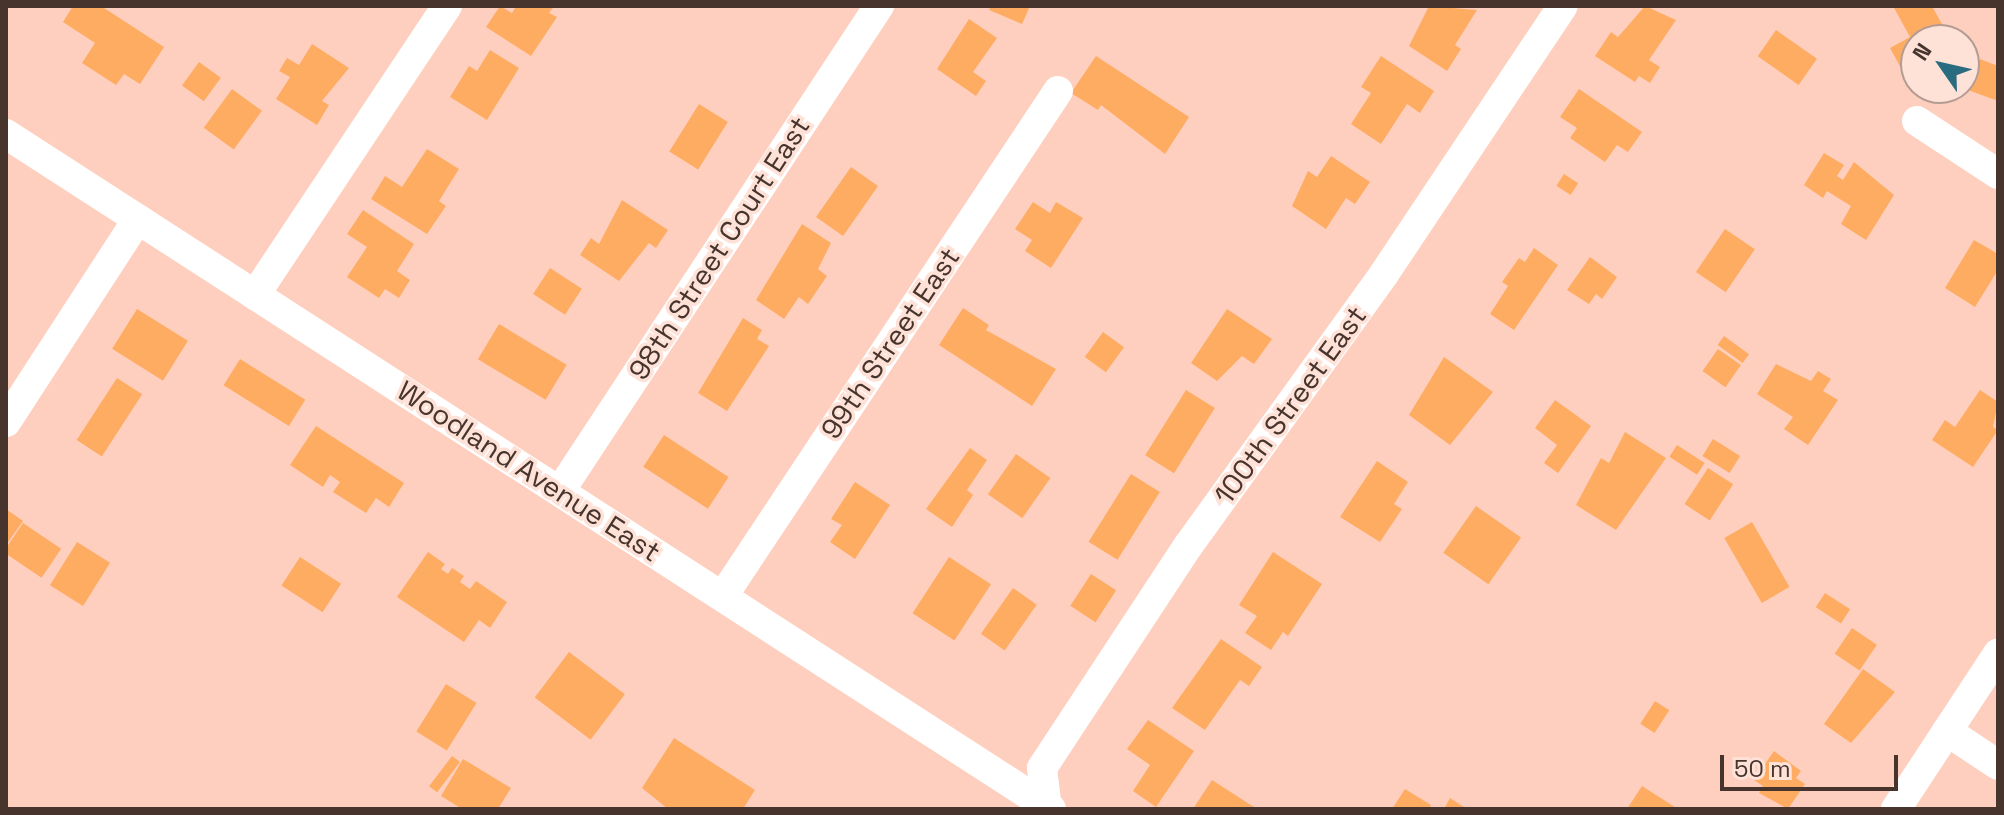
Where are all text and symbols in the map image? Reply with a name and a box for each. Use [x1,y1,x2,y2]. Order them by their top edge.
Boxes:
north arrow [1900,24,1980,104]
text: N [1906,38,1937,66]
street label: 98th Street Court East [621,110,817,386]
street label: 99th Street East [814,241,966,445]
street label: 100th Street East [1207,299,1373,511]
street label: Woodland Avenue East [391,373,667,569]
scale bar [1724,739,1902,789]
text: 50 m [1734,753,1791,784]

